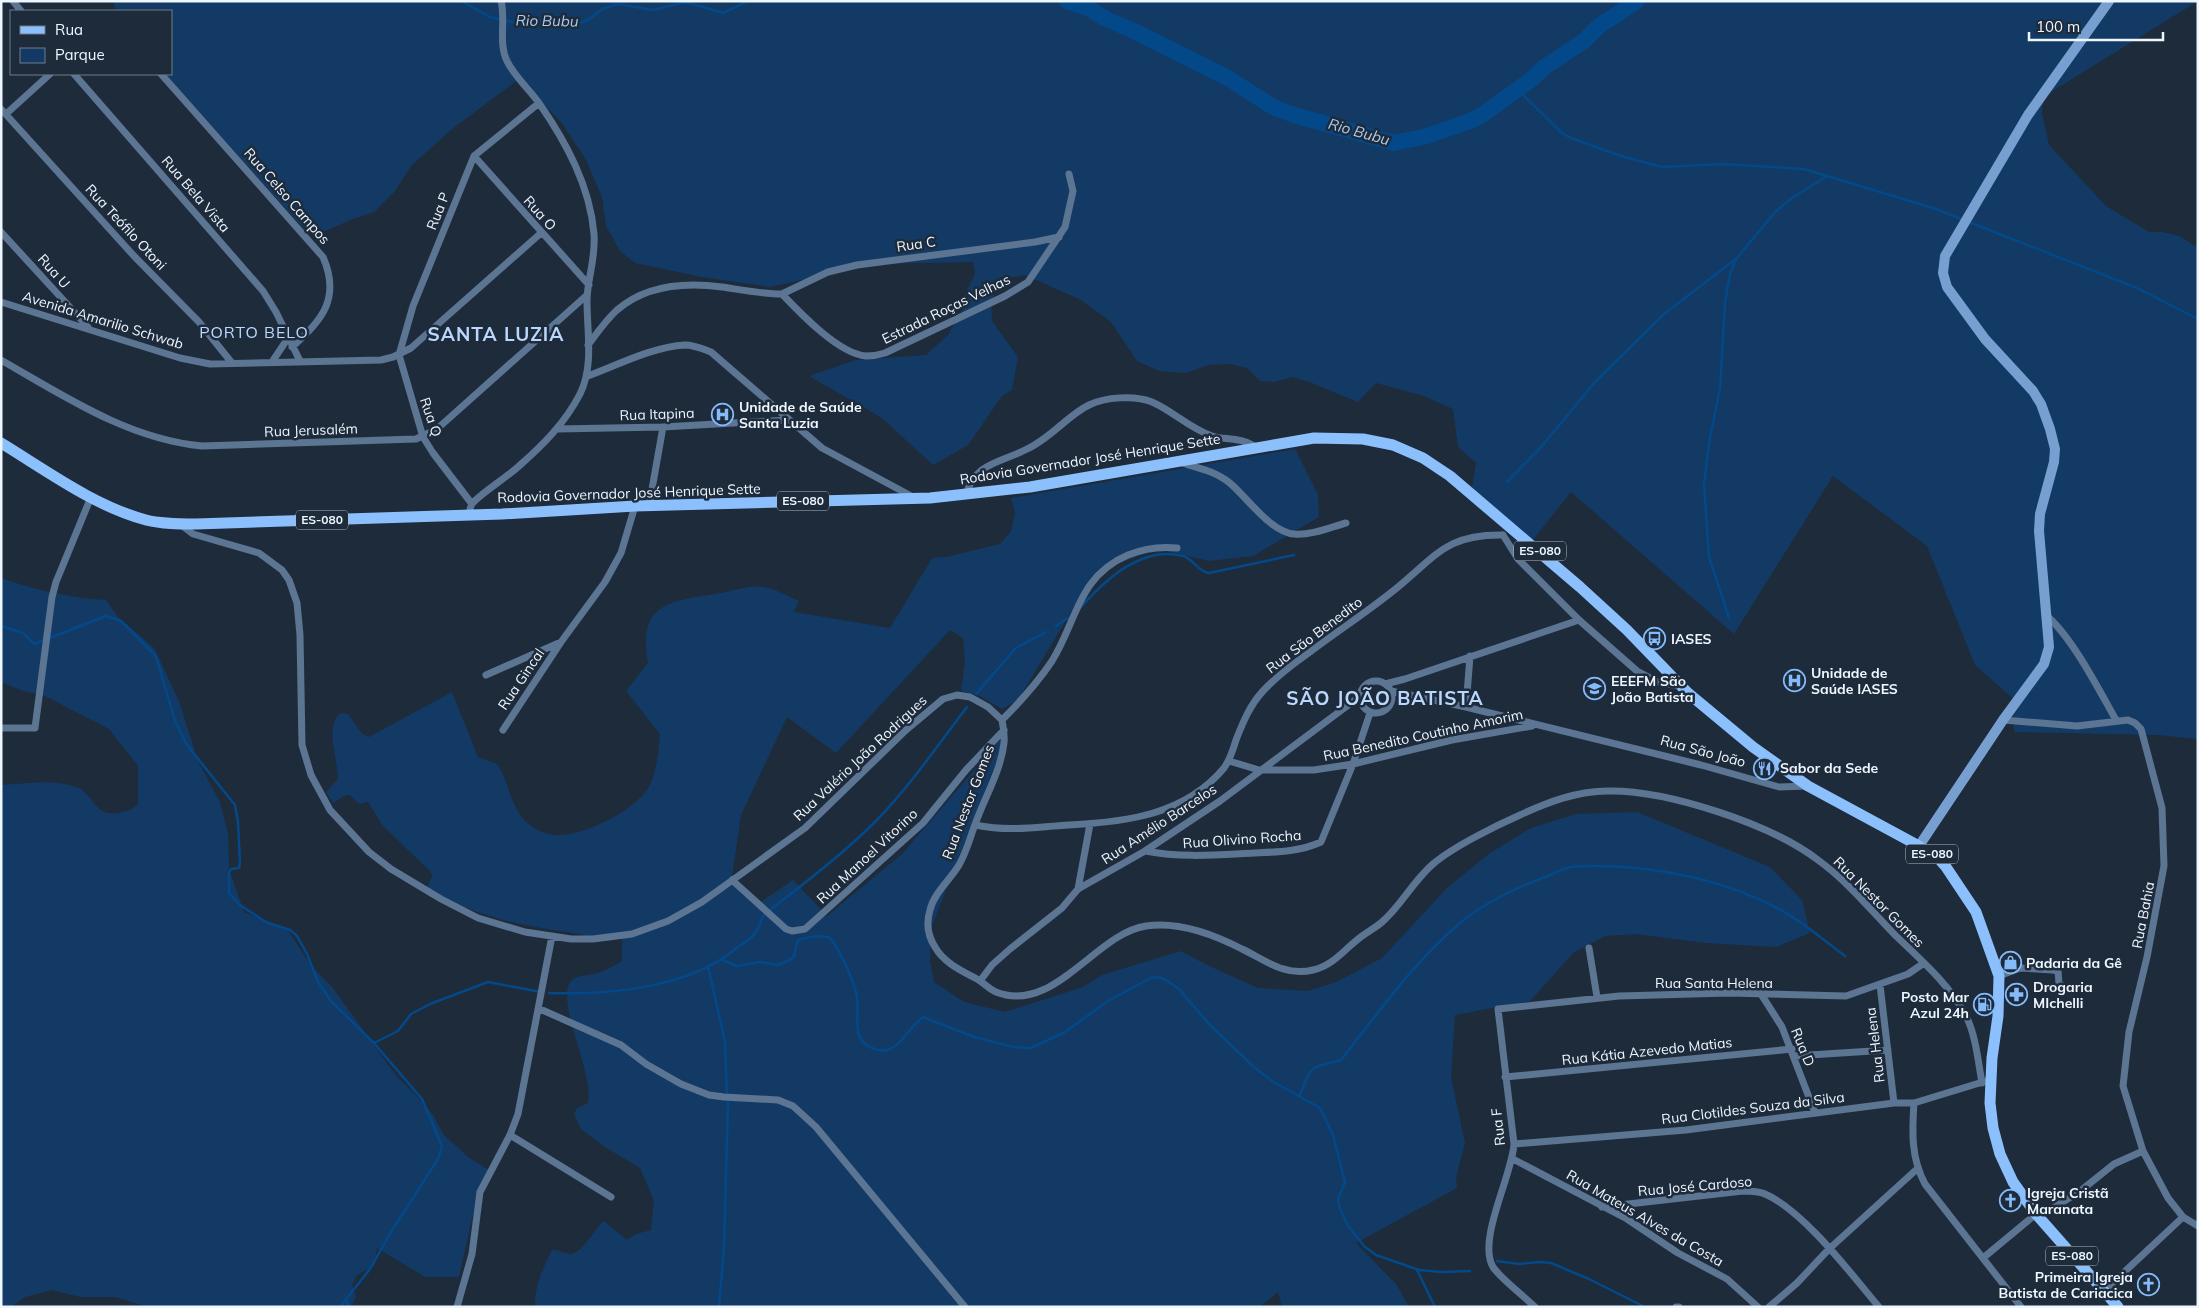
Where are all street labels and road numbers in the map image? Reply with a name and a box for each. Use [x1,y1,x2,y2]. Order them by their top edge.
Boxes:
street label: Rua Celso Campos [240,144,334,248]
street label: Rua Bela Vista [158,152,234,236]
street label: Rua Teófilo Otoni [82,180,170,274]
street label: Rua P [422,190,454,232]
street label: Rua O [520,192,560,234]
street label: Rua C [895,232,937,256]
street label: Rua U [34,250,74,292]
street label: Estrada Roças Velhas [879,270,1013,348]
street label: Avenida Amarilio Schwab [20,287,186,353]
street label: Rua Q [416,395,446,439]
street label: Rua Itapina [619,404,695,424]
street label: Rua Jerusalém [264,419,358,441]
street label: Rodovia Governador José Henrique Sette [958,429,1222,489]
street label: Rodovia Governador José Henrique Sette [497,479,761,507]
road number: ES-080 [777,492,829,511]
road number: ES-080 [296,510,348,530]
road number: ES-080 [1514,542,1566,560]
street label: Rua São Benedito [1262,593,1366,677]
street label: Rua Gincal [494,645,548,713]
street label: Rua Valério João Rodrigues [789,691,931,825]
street label: Rua Benedito Coutinho Amorim [1321,705,1525,765]
street label: Rua São João [1658,731,1748,771]
street label: Rua Nestor Gomes [938,742,998,862]
street label: Rua Amélio Barcelos [1098,780,1220,868]
street label: Rua Manoel Vitorino [813,805,921,907]
street label: Rua Olivino Rocha [1182,826,1302,852]
road number: ES-080 [1906,844,1958,864]
street label: Rua Nestor Gomes [1830,853,1928,951]
street label: Rua Bahia [2128,880,2158,950]
street label: Rua Santa Helena [1655,974,1773,992]
street label: Rua Helena [1861,1006,1889,1084]
street label: Rua D [1787,1025,1819,1069]
street label: Rua Kátia Azevedo Matias [1561,1033,1733,1069]
street label: Rua Clotildes Souza da Silva [1660,1088,1846,1128]
street label: Rua F [1487,1107,1509,1147]
street label: Rua Mateus Alves da Costa [1563,1166,1727,1270]
street label: Rua José Cardoso [1637,1172,1753,1200]
road number: ES-080 [2046,1246,2098,1266]

